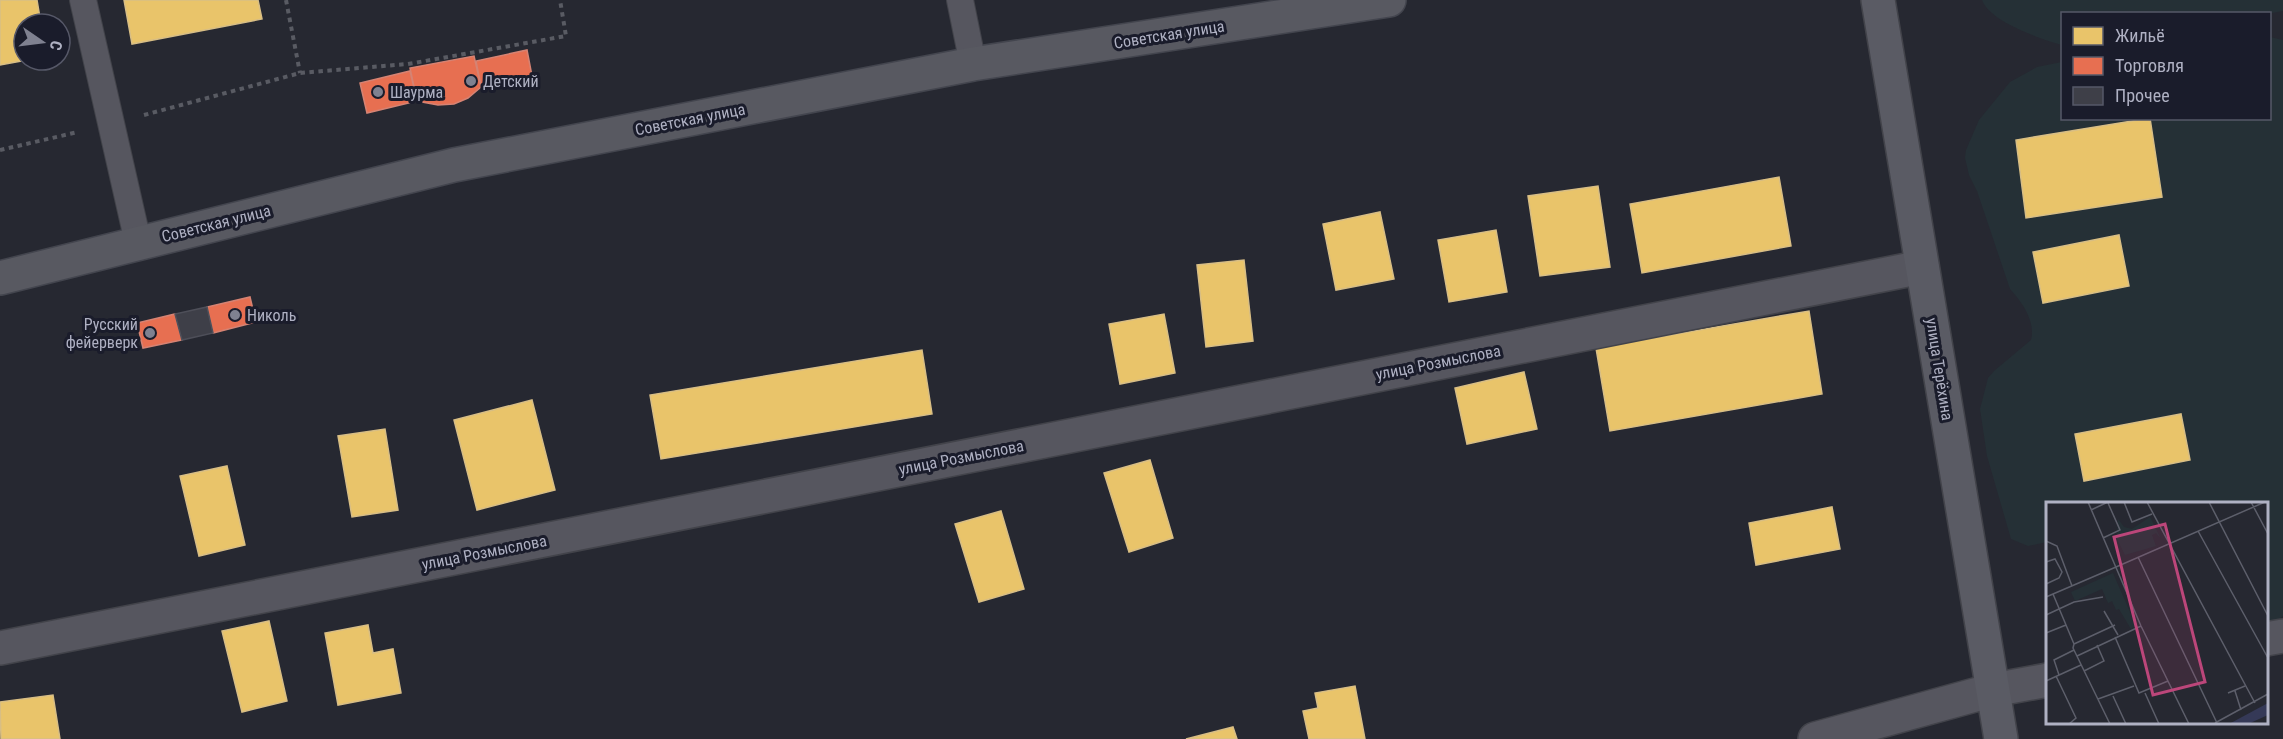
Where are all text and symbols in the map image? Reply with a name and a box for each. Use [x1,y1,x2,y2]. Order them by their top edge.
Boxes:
north arrow [12,12,72,72]
legend [2061,12,2271,120]
street label: Советская улица [1112,16,1226,53]
text: Жильё [2115,25,2165,46]
text: С [46,39,66,52]
text: Торговля [2115,55,2184,76]
place label: Детский [483,72,539,91]
marker: Детский [464,74,478,88]
place label: Шаурма [390,83,443,102]
marker: Шаурма [371,85,385,99]
text: Прочее [2115,85,2170,106]
street label: Советская улица [634,100,747,139]
street label: Советская улица [160,201,273,246]
place label: Николь [247,306,296,325]
marker: Николь [228,308,242,322]
place label: Русский фейерверк [66,315,138,352]
street label: улица Терёхина [1922,316,1957,422]
marker: Русский фейерверк [143,326,157,340]
street label: улица Розмыслова [1374,341,1502,384]
street label: улица Розмыслова [897,436,1025,479]
inset map [2046,502,2268,724]
street label: улица Розмыслова [420,531,548,574]

